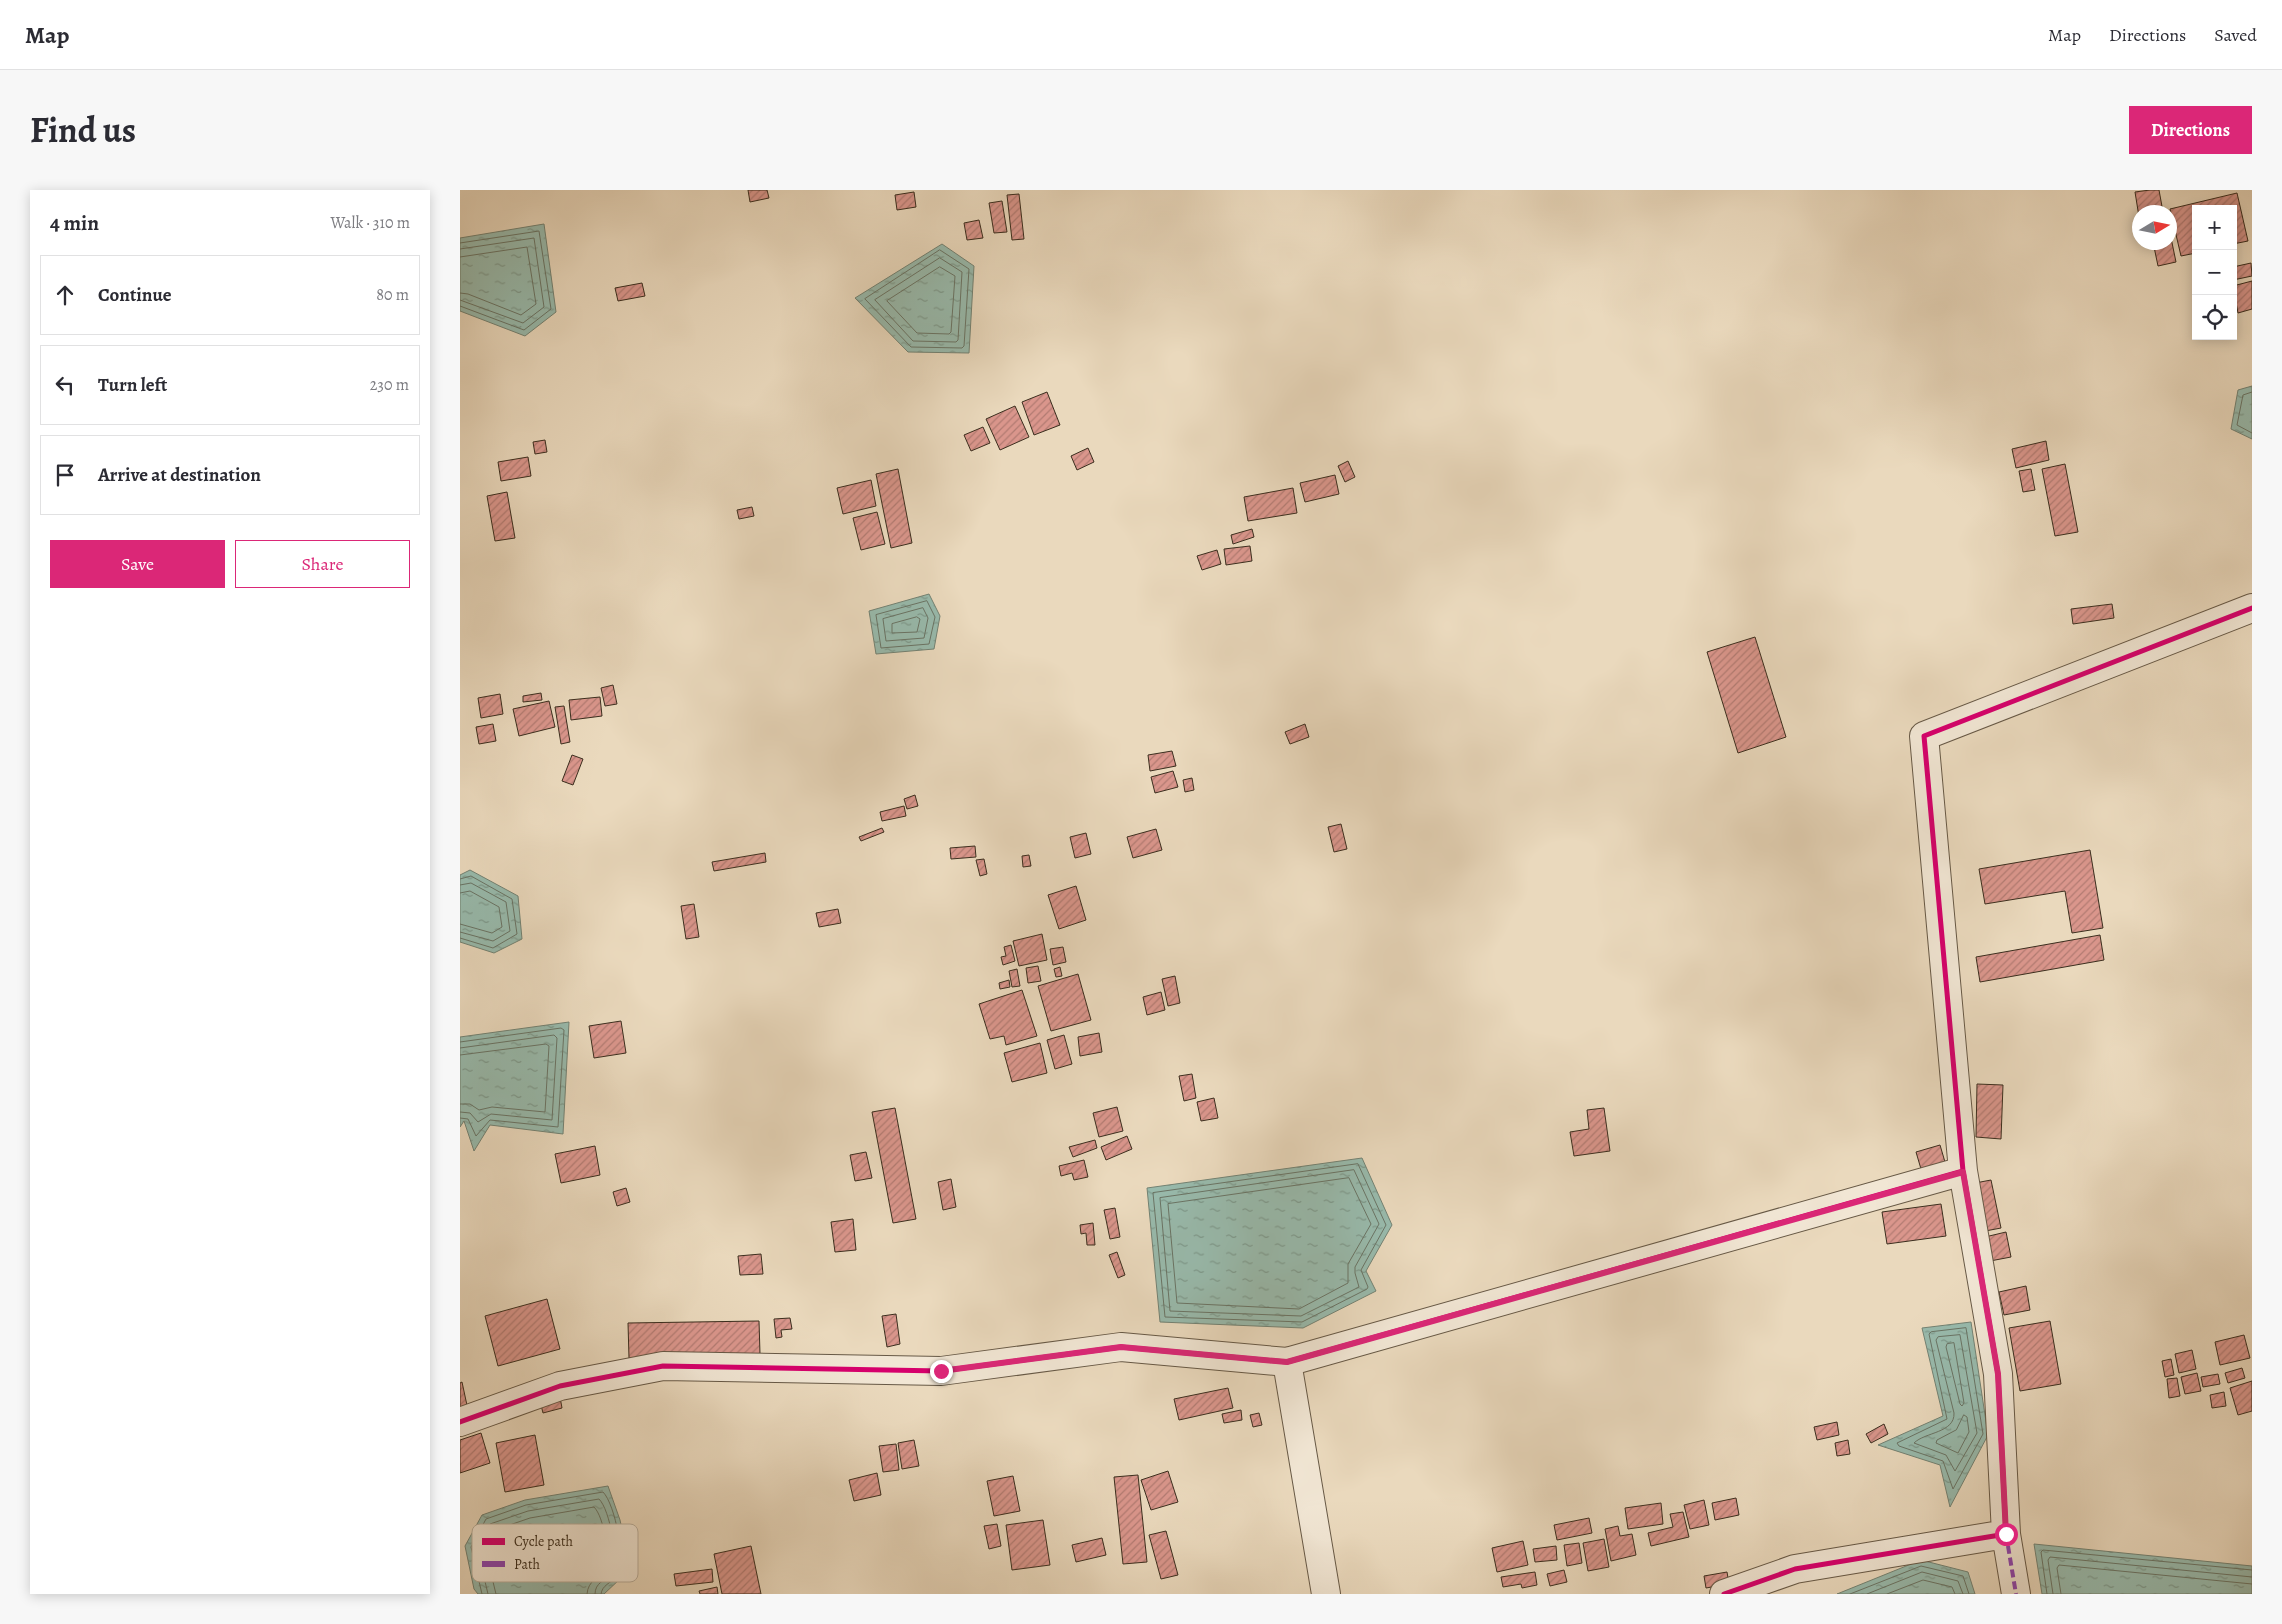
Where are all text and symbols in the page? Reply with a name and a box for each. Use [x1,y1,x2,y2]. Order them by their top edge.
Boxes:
text: Map [25,19,69,51]
text: Map [2048,23,2081,47]
text: Directions [2109,23,2186,47]
text: Saved [2214,23,2257,47]
text: Find us [30,106,136,154]
button: Directions [2129,106,2252,154]
north arrow [2132,205,2177,250]
map controls [2192,205,2237,340]
button: + [2192,205,2237,250]
text: 4 min [50,209,99,237]
text: Walk · 310 m [330,212,410,234]
button: − [2192,250,2237,295]
icon: ahead [51,281,79,309]
text: Continue [98,282,172,308]
text: 80 m [376,284,409,306]
button: locate [2192,295,2237,340]
icon: left [51,371,79,399]
text: Turn left [98,372,167,398]
text: 230 m [370,374,409,396]
icon: arrive [51,461,79,489]
text: Arrive at destination [98,462,261,488]
button: Save [50,540,225,588]
button: Share [235,540,410,588]
route end [930,1360,953,1383]
route start [1995,1523,2018,1546]
legend [472,1524,638,1582]
text: Cycle path [514,1532,574,1551]
text: Path [514,1555,541,1574]

